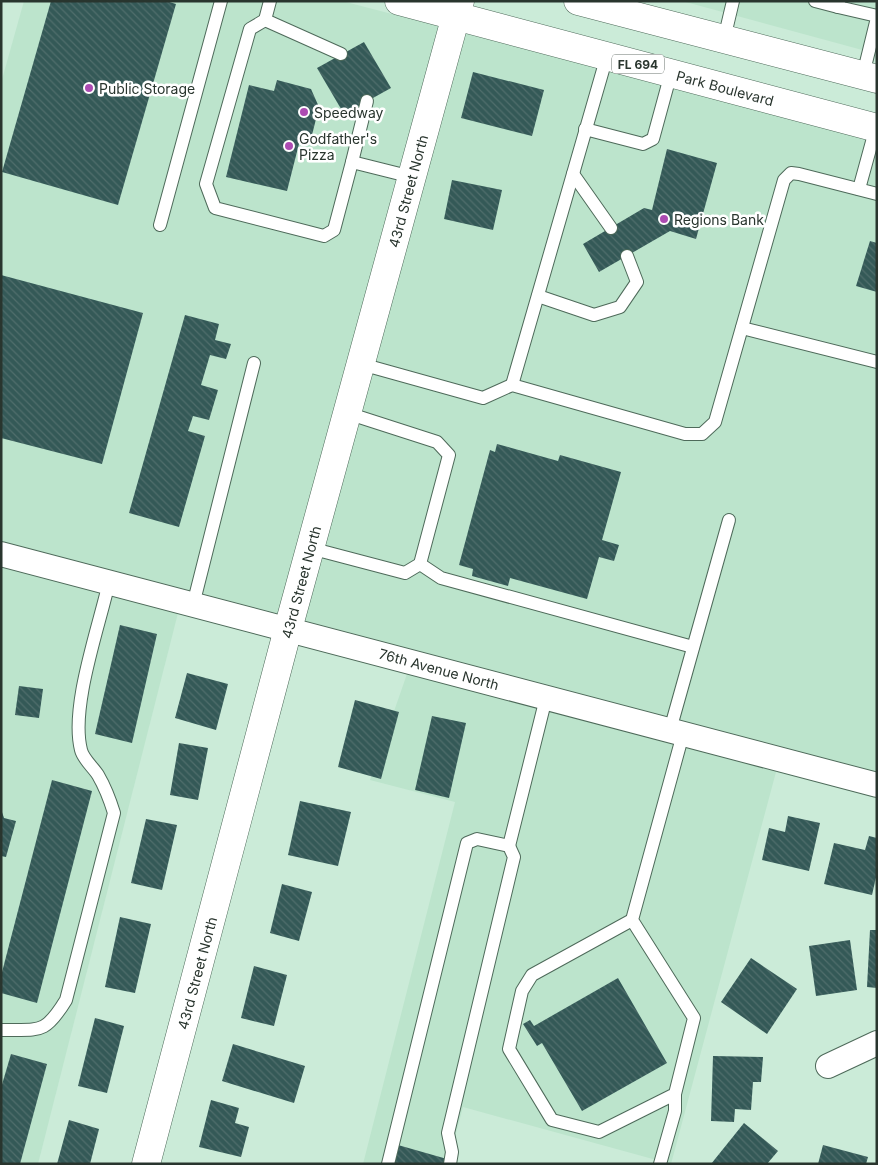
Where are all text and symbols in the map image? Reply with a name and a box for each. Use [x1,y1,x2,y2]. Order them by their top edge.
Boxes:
road number: FL 694 [612,54,664,74]
street label: Park Boulevard [674,67,776,109]
place label: Public Storage [99,80,195,97]
marker: Public Storage [83,82,95,94]
place label: Speedway [314,104,384,121]
marker: Speedway [298,106,310,118]
place label: Godfather's Pizza [299,130,377,163]
street label: 43rd Street North [385,133,431,249]
marker: Godfather's Pizza [283,140,295,152]
place label: Regions Bank [674,211,764,228]
marker: Regions Bank [658,213,670,225]
street label: 43rd Street North [278,524,324,640]
street label: 76th Avenue North [377,645,501,693]
street label: 43rd Street North [174,915,220,1031]

